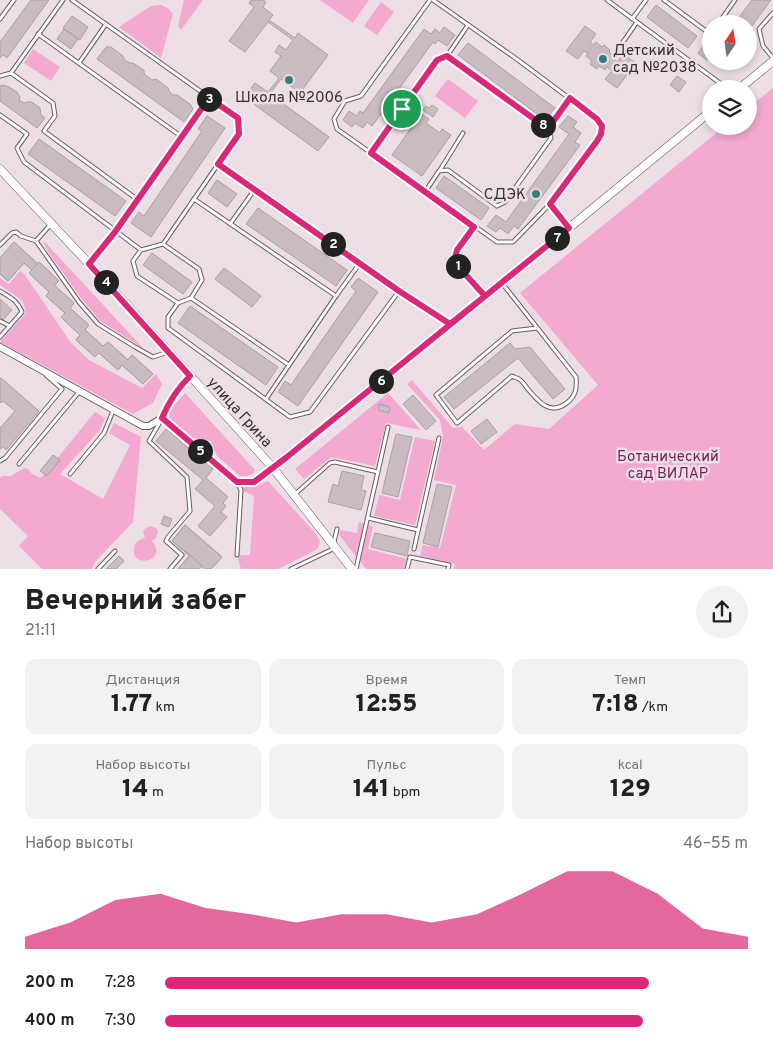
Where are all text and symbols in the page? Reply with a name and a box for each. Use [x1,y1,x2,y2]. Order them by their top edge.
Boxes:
north arrow [702,15,758,70]
map controls [702,15,757,135]
place label: Детский сад №2038 [613,42,697,78]
marker: Детский сад №2038 [597,53,609,65]
marker: Школа №2006 [283,74,295,86]
button: layers [702,80,757,135]
pin: 3 [196,86,222,112]
pin [381,88,423,130]
place label: Школа №2006 [235,89,343,108]
text: 3 [205,91,214,108]
icon: arrive [388,95,416,123]
pin: 8 [530,112,556,138]
text: 8 [539,117,548,134]
place label: СДЭК [484,186,526,205]
marker: СДЭК [530,188,542,200]
pin: 7 [544,226,570,250]
text: 7 [554,230,561,247]
pin: 2 [320,232,346,256]
text: 2 [329,236,338,253]
pin: 1 [446,254,470,278]
text: 1 [456,258,461,275]
pin: 4 [94,270,118,294]
text: 4 [102,274,111,291]
pin: 6 [368,368,394,394]
text: 6 [377,373,386,390]
street label: улица Грина [202,374,275,452]
pin: 5 [188,438,212,464]
text: 5 [196,443,205,460]
park label: Ботанический сад ВИЛАР [617,448,719,484]
text: Вечерний забег [25,584,246,620]
button: share [696,586,748,638]
text: 21:11 [25,621,56,641]
text: Дистанция [106,672,180,689]
text: Время [365,672,408,689]
text: Темп [614,672,646,689]
text: 1.77 [111,689,152,721]
text: 12:55 [355,689,418,721]
text: 7:18 [592,689,639,721]
text: km [152,699,175,716]
text: /km [639,699,668,716]
text: Набор высоты [95,757,190,774]
text: Пульс [367,757,406,774]
text: kcal [618,757,643,774]
text: 14 [122,774,149,806]
text: 141 [353,774,390,806]
text: 129 [610,774,651,806]
text: m [149,784,164,801]
text: bpm [390,784,420,801]
text: Набор высоты [25,834,133,854]
text: 46–55 m [683,834,748,854]
text: 200 m [25,973,74,993]
text: 7:28 [105,973,136,993]
text: 400 m [25,1011,74,1031]
text: 7:30 [105,1011,136,1031]

